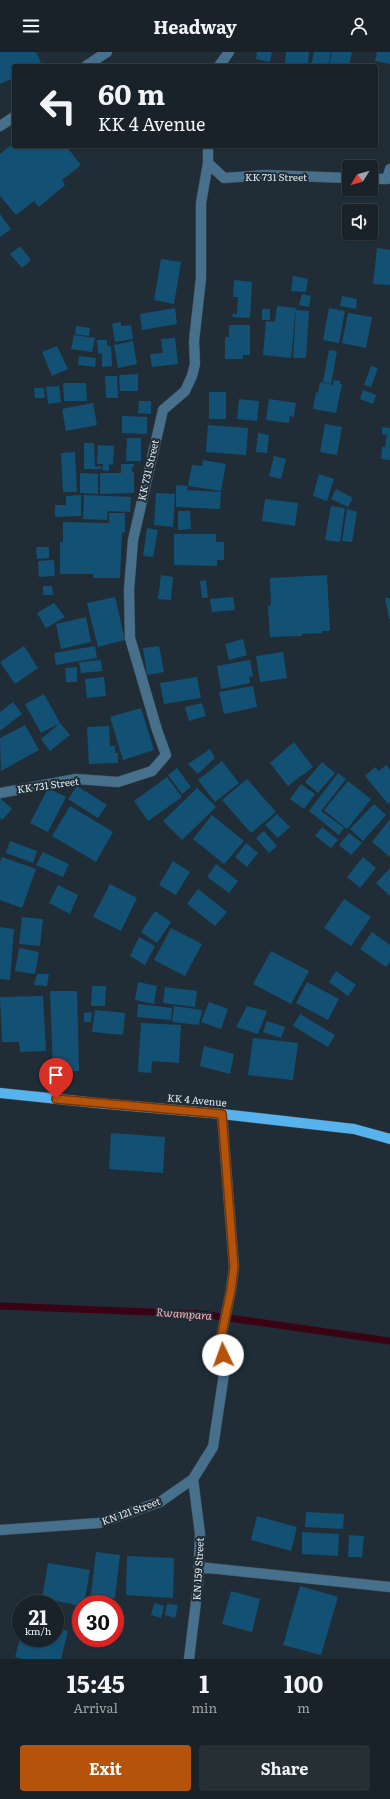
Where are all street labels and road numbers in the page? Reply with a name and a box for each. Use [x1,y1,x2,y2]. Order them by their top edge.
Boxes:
street label: KK 731 Street [245,169,307,184]
street label: KK 731 Street [133,438,162,502]
street label: KK 731 Street [16,773,80,796]
street label: KK 4 Avenue [167,1089,227,1110]
street label: KN 121 Street [99,1493,162,1528]
street label: KN 159 Street [188,1537,207,1601]

